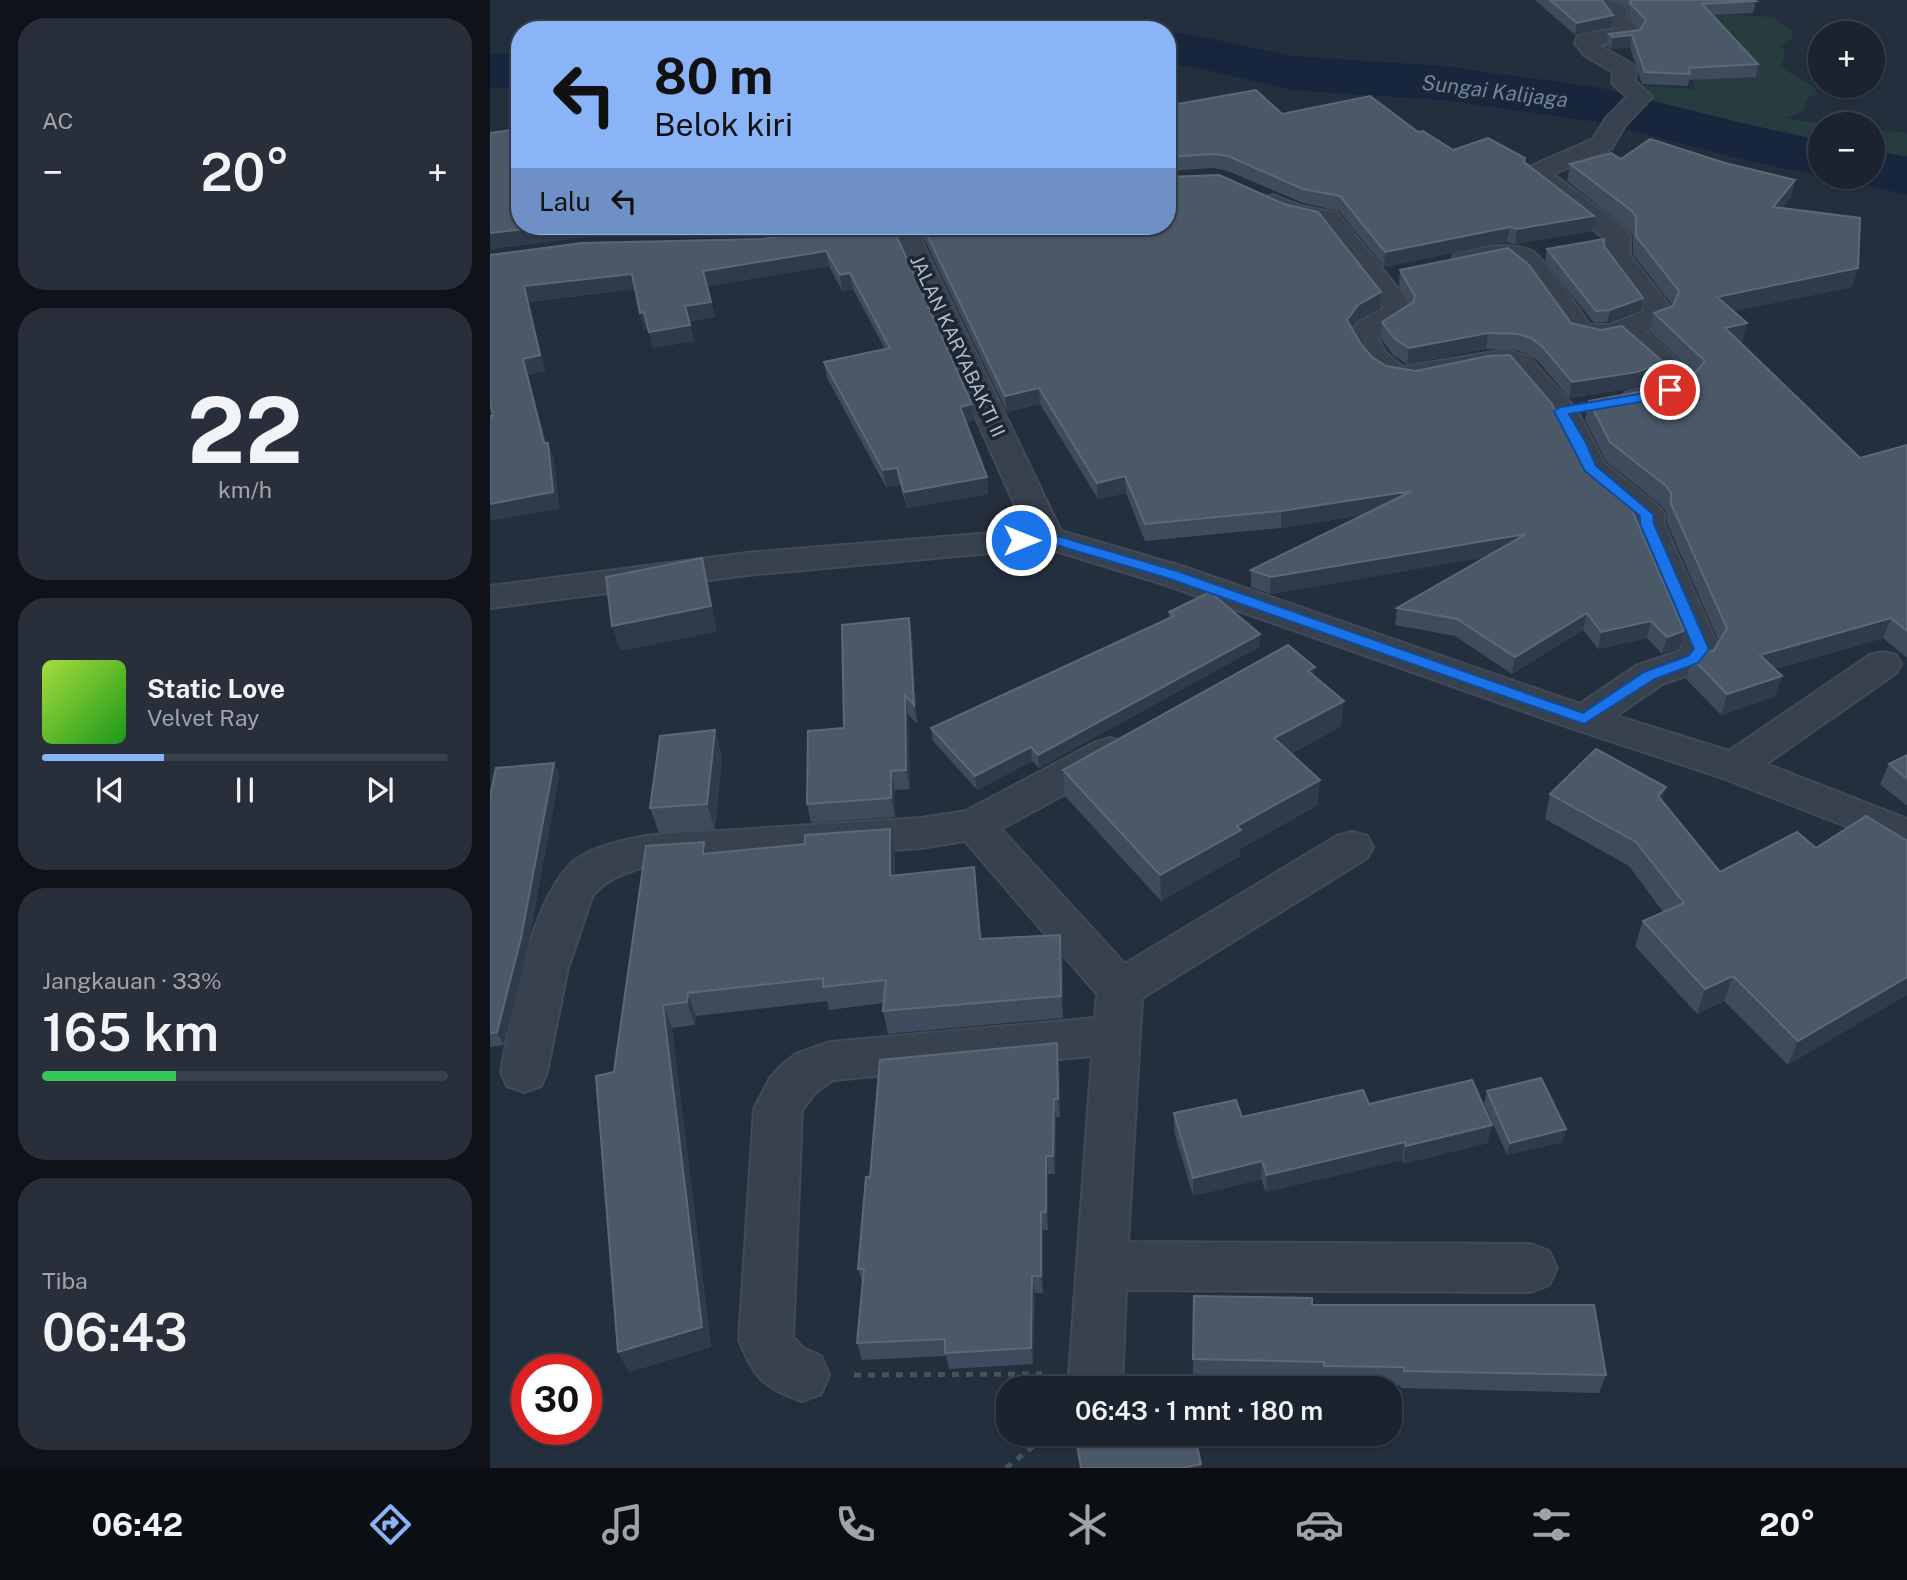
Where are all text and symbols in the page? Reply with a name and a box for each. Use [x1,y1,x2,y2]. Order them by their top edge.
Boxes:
map controls [1808,21,1885,189]
button: + [1808,21,1885,98]
text: 80 m [654,47,773,105]
icon: left [539,49,630,140]
water label: Sungai Kalijaga [1421,70,1569,112]
text: Belok kiri [654,106,793,143]
text: AC [42,107,73,134]
button: − [1808,112,1885,189]
text: 20° [200,142,290,203]
text: − [42,150,63,195]
text: + [427,150,448,195]
icon: left [605,182,643,220]
text: Lalu [539,186,591,217]
street label: JALAN KARYABAKTI II [906,252,1010,440]
pin [1640,360,1700,420]
icon: arrive [1651,371,1689,409]
text: 22 [187,377,303,483]
text: km/h [218,476,272,503]
position arrow [984,503,1058,577]
text: Static Love [147,673,285,704]
text: Velvet Ray [147,704,259,731]
icon: previous [91,771,129,809]
icon: pause [226,771,264,809]
icon: next [361,771,399,809]
text: Jangkauan · 33% [42,967,222,994]
text: 165 km [42,1002,219,1063]
text: Tiba [42,1267,88,1294]
text: 06:43 [42,1302,188,1363]
speed limit sign: 30 [511,1354,602,1445]
text: 06:43 · 1 mnt · 180 m [1075,1395,1323,1426]
icon: directions [366,1500,415,1549]
icon: music [598,1500,647,1549]
icon: phone [831,1500,880,1549]
icon: climate [1063,1500,1112,1549]
icon: car [1295,1500,1344,1549]
icon: filters [1527,1500,1576,1549]
text: 06:42 [92,1506,183,1543]
text: 20° [1759,1506,1815,1543]

